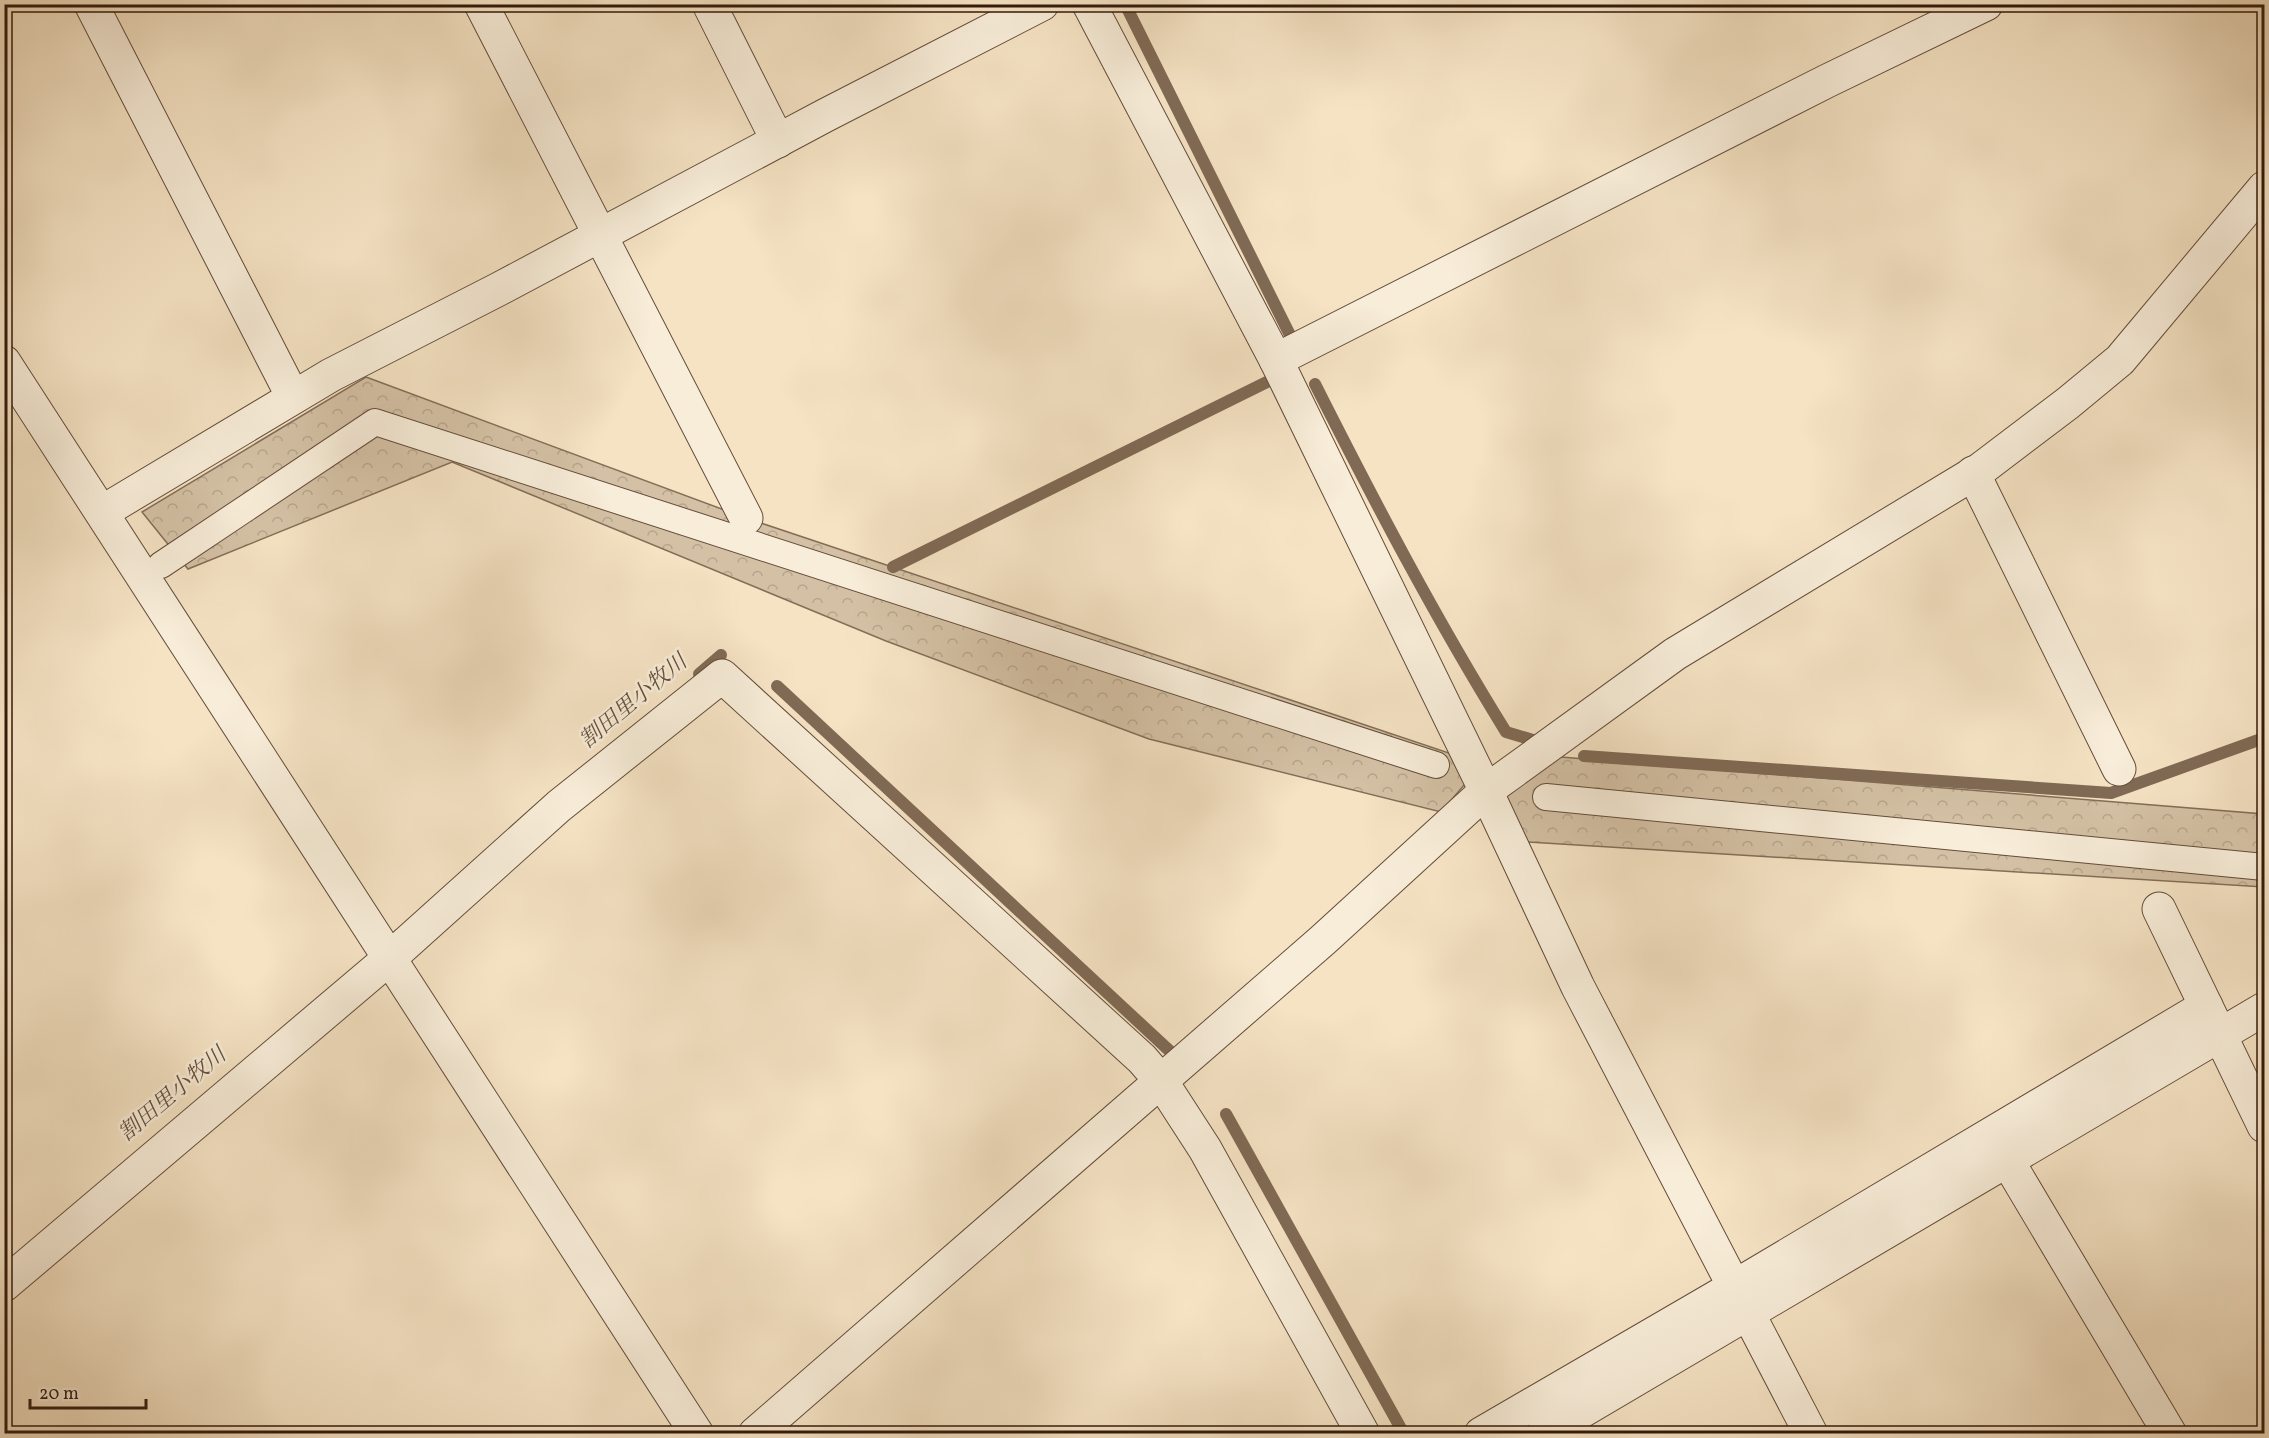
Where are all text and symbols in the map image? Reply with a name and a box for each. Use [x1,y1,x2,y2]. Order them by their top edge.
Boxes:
water label: 割田里小牧川 [573,646,696,756]
water label: 割田里小牧川 [112,1039,235,1149]
scale bar [30,1372,146,1410]
text: 20 m [39,1382,79,1407]

